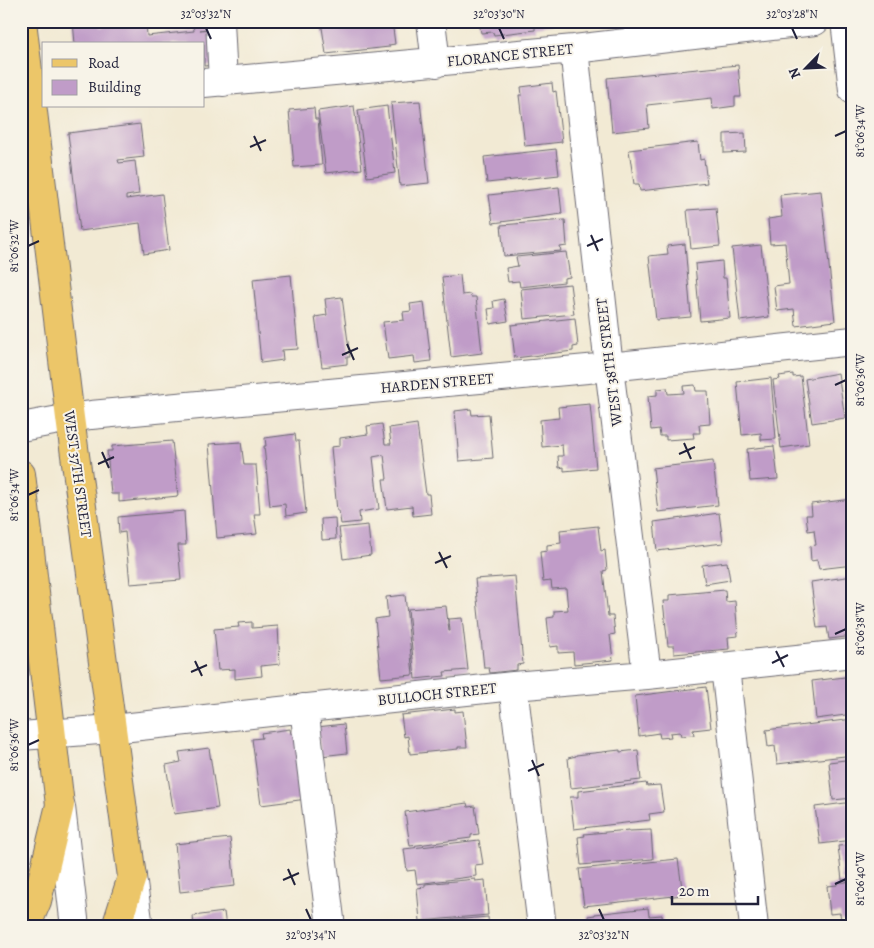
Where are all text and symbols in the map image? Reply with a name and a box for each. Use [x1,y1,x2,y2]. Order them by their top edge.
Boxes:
text: 32°03'32"N [181,6,232,22]
text: 32°03'30"N [473,6,525,22]
text: 32°03'28"N [766,6,818,22]
street label: FLORANCE STREET [446,38,575,72]
legend [42,42,205,108]
north arrow [782,42,832,92]
text: Road [88,53,120,73]
text: N [784,65,805,82]
text: Building [88,77,141,97]
text: 81°06'34"W [852,104,868,157]
text: 81°06'32"W [6,219,22,273]
street label: WEST 38TH STREET [591,296,627,428]
text: 81°06'36"W [852,353,868,406]
street label: HARDEN STREET [380,368,495,398]
street label: WEST 37TH STREET [59,408,97,540]
text: 81°06'34"W [6,468,22,521]
text: 81°06'38"W [852,602,868,656]
street label: BULLOCH STREET [377,678,498,710]
text: 81°06'36"W [6,718,22,771]
text: 81°06'40"W [852,851,868,906]
scale bar [672,873,758,905]
text: 20 m [679,881,710,901]
text: 32°03'34"N [286,927,337,943]
text: 32°03'32"N [579,927,630,943]

